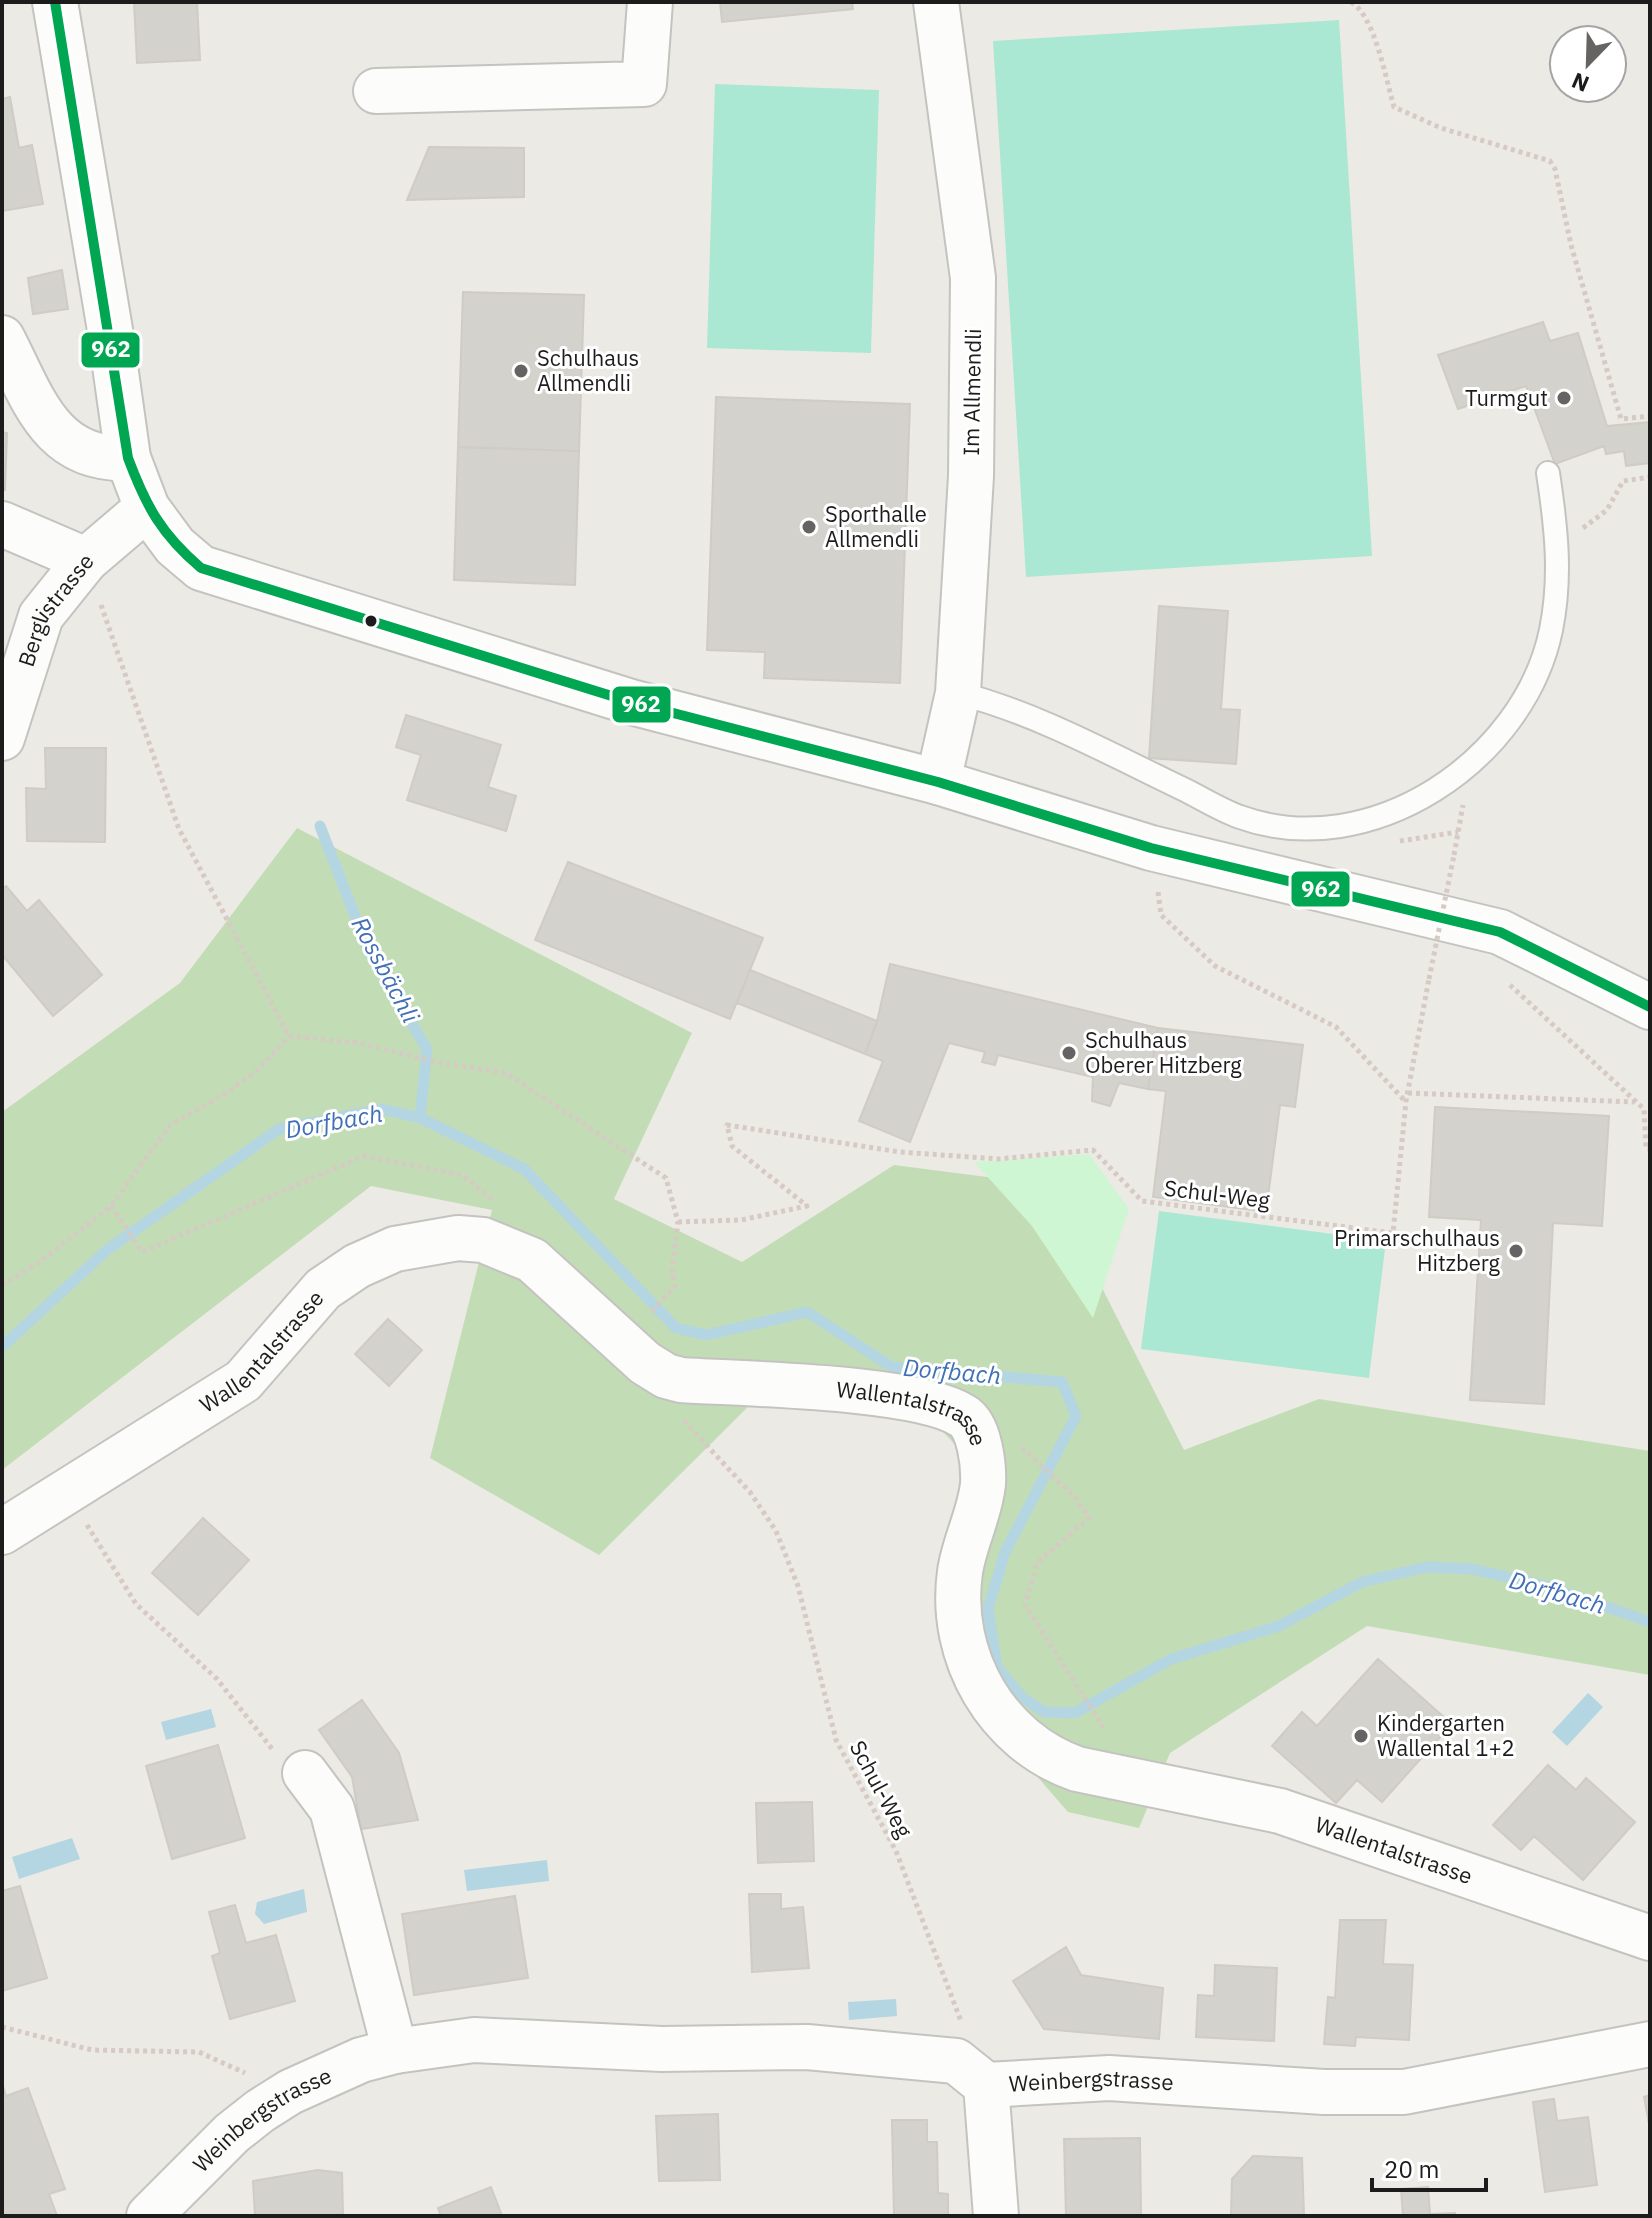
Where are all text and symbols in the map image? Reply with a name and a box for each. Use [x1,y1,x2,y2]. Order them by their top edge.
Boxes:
north arrow [1548,24,1628,104]
text: N [1567,66,1593,99]
street label: Im Allmendli [956,328,987,456]
line badge: 962 [80,331,141,369]
text: 962 [91,334,131,363]
place label: Schulhaus Allmendli [537,343,639,397]
marker: Schulhaus Allmendli [512,362,530,380]
place label: Turmgut [1465,383,1548,412]
marker: Turmgut [1555,389,1573,407]
place label: Sporthalle Allmendli [825,499,927,553]
marker: Sporthalle Allmendli [800,518,818,536]
street label: Berglistrasse [11,547,100,670]
unlabelled marker [363,613,379,629]
line badge: 962 [611,685,672,724]
text: 962 [621,689,661,718]
line badge: 962 [1290,870,1351,908]
text: 962 [1301,874,1341,903]
water label: Rossbächli [345,911,427,1029]
place label: Schulhaus Oberer Hitzberg [1085,1025,1242,1079]
marker: Schulhaus Oberer Hitzberg [1060,1044,1078,1062]
water label: Dorfbach [283,1097,385,1145]
street label: Schul-Weg [1163,1173,1272,1214]
place label: Primarschulhaus Hitzberg [1334,1223,1500,1277]
marker: Primarschulhaus Hitzberg [1507,1242,1525,1260]
street label: Wallentalstrasse [194,1284,330,1419]
water label: Dorfbach [902,1351,1002,1391]
street label: Wallentalstrasse [835,1374,994,1449]
water label: Dorfbach [1506,1563,1609,1621]
place label: Kindergarten Wallental 1+2 [1377,1708,1515,1762]
marker: Kindergarten Wallental 1+2 [1352,1727,1370,1745]
street label: Schul-Weg [844,1735,919,1843]
street label: Wallentalstrasse [1312,1809,1477,1890]
street label: Weinbergstrasse [186,2060,336,2178]
street label: Weinbergstrasse [1008,2063,1174,2098]
scale bar [1372,2142,1486,2192]
text: 20 m [1384,2153,1439,2185]

